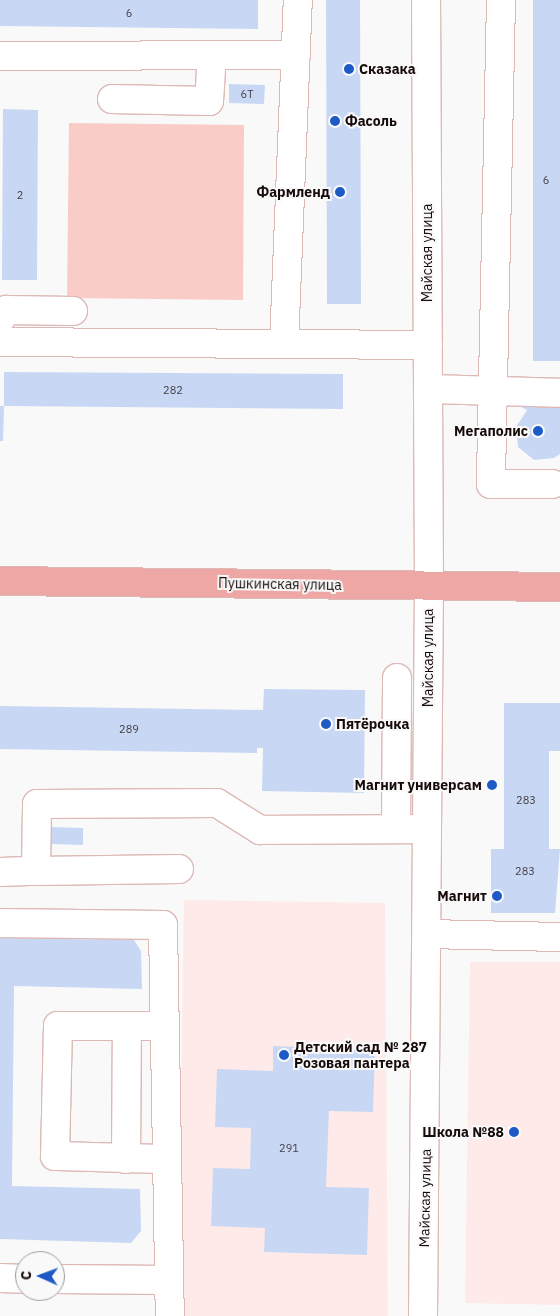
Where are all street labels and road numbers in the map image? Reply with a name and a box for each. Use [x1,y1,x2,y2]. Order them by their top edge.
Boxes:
street label: Майская улица [419,204,435,302]
street label: Пушкинская улица [218,575,342,593]
street label: Майская улица [420,609,436,707]
street label: Майская улица [416,1148,434,1248]

